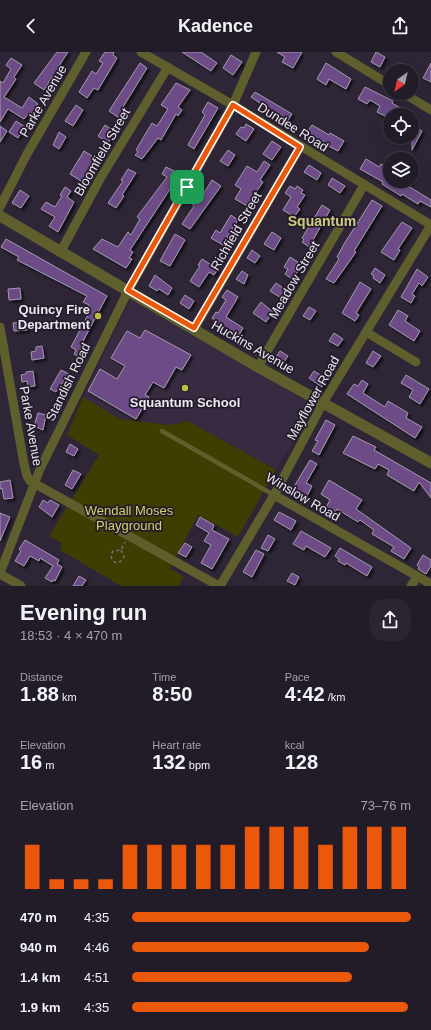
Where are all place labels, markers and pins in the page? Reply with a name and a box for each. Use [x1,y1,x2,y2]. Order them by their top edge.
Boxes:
pin [170,170,204,204]
place label: Quincy Fire Department [18,302,91,332]
marker: Quincy Fire Department [93,311,103,321]
marker: Squantum School [180,383,190,393]
place label: Squantum School [130,395,240,410]

